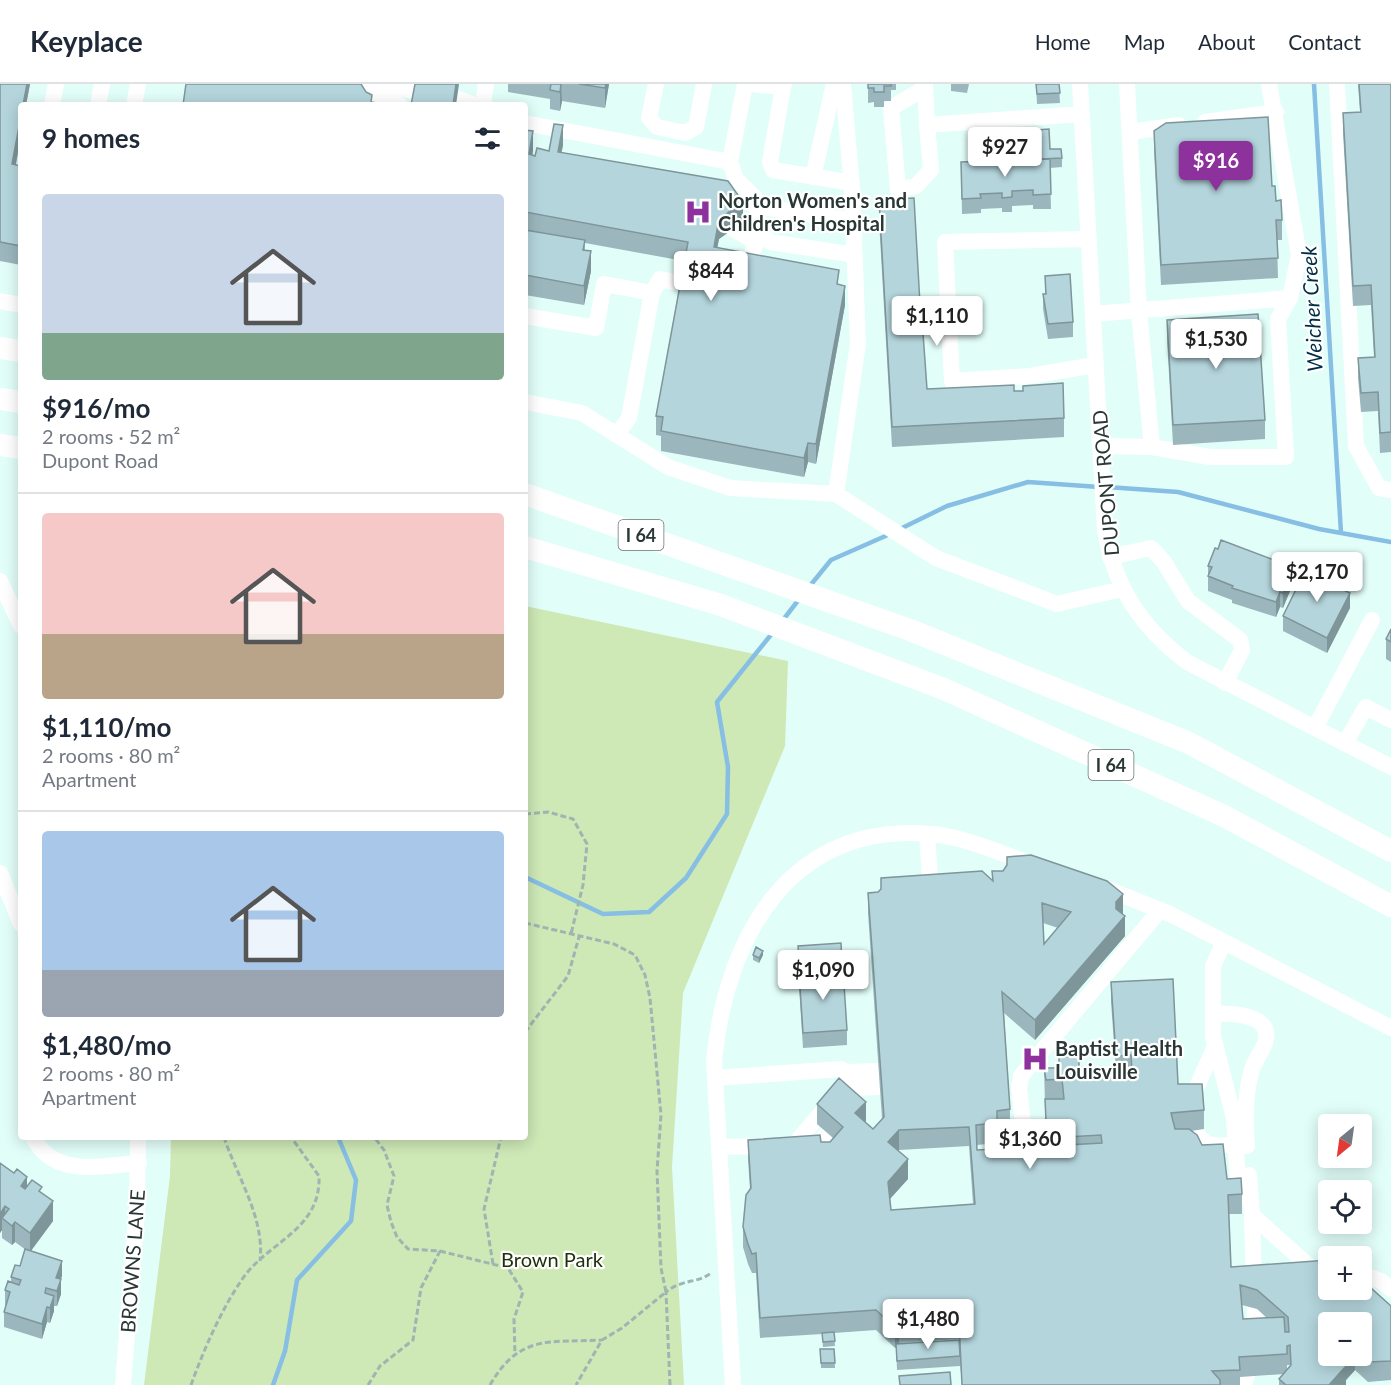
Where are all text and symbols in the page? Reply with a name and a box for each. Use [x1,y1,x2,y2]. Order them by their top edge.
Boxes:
text: Keyplace [30,24,143,58]
text: Home [1035,29,1091,54]
text: Map [1124,29,1165,54]
text: About [1198,29,1255,54]
text: Contact [1288,29,1361,54]
text: 9 homes [42,122,140,154]
icon: filters [471,122,504,155]
pin: $927 [969,127,1041,178]
text: $927 [982,134,1028,158]
pin: $916 [1180,141,1252,192]
text: $916 [1193,148,1239,172]
place label: Norton Women's and Children's Hospital [718,188,907,235]
hospital icon: Norton Women's and Children's Hospital [683,197,713,227]
icon: home [219,233,327,341]
water label: Weicher Creek [1295,244,1327,373]
pin: $844 [675,251,747,302]
text: $844 [688,258,734,282]
pin: $1,110 [888,296,986,347]
text: $1,110 [906,303,968,327]
pin: $1,530 [1167,319,1265,370]
text: $1,530 [1185,326,1247,350]
text: $916/mo [42,392,150,424]
street label: DUPONT ROAD [1087,409,1123,557]
text: 2 rooms · 52 m² [42,424,180,448]
text: Dupont Road [42,448,158,472]
road number: I 64 [618,520,664,550]
icon: home [219,552,327,660]
pin: $2,170 [1268,552,1366,603]
text: $2,170 [1286,559,1348,583]
text: $1,110/mo [42,711,172,743]
text: 2 rooms · 80 m² [42,743,180,767]
road number: I 64 [1088,750,1134,780]
text: Apartment [42,767,136,791]
icon: home [219,870,327,978]
pin: $1,090 [774,950,872,1001]
text: $1,090 [792,957,854,981]
text: $1,480/mo [42,1029,172,1061]
place label: Baptist Health Louisville [1055,1036,1183,1083]
hospital icon: Baptist Health Louisville [1020,1044,1050,1074]
text: 2 rooms · 80 m² [42,1061,180,1085]
text: Apartment [42,1085,136,1109]
north arrow [1318,1114,1372,1168]
map controls [1318,1114,1372,1366]
pin: $1,360 [981,1119,1079,1170]
text: $1,360 [999,1126,1061,1150]
button: locate [1318,1180,1372,1234]
street label: BROWNS LANE [115,1188,149,1334]
button: + [1318,1246,1372,1300]
park label: Brown Park [501,1247,604,1271]
pin: $1,480 [879,1299,977,1350]
text: $1,480 [897,1306,959,1330]
button: − [1318,1312,1372,1366]

